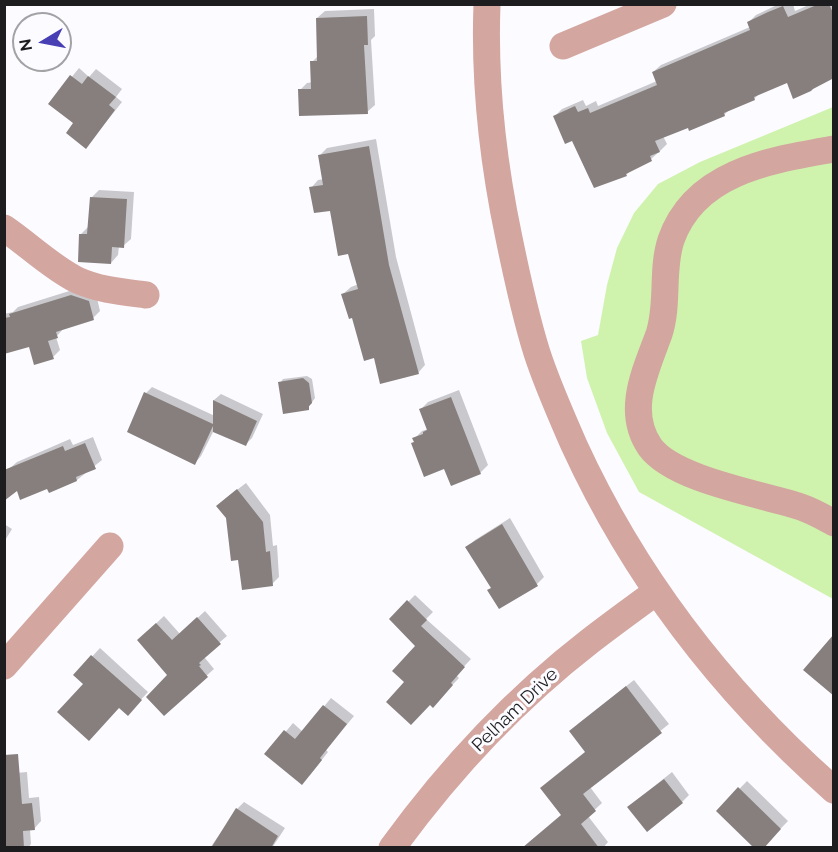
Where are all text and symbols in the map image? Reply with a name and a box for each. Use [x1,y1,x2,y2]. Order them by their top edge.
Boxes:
north arrow [12,12,72,72]
text: N [15,37,36,53]
street label: Pelham Drive [468,664,562,756]

